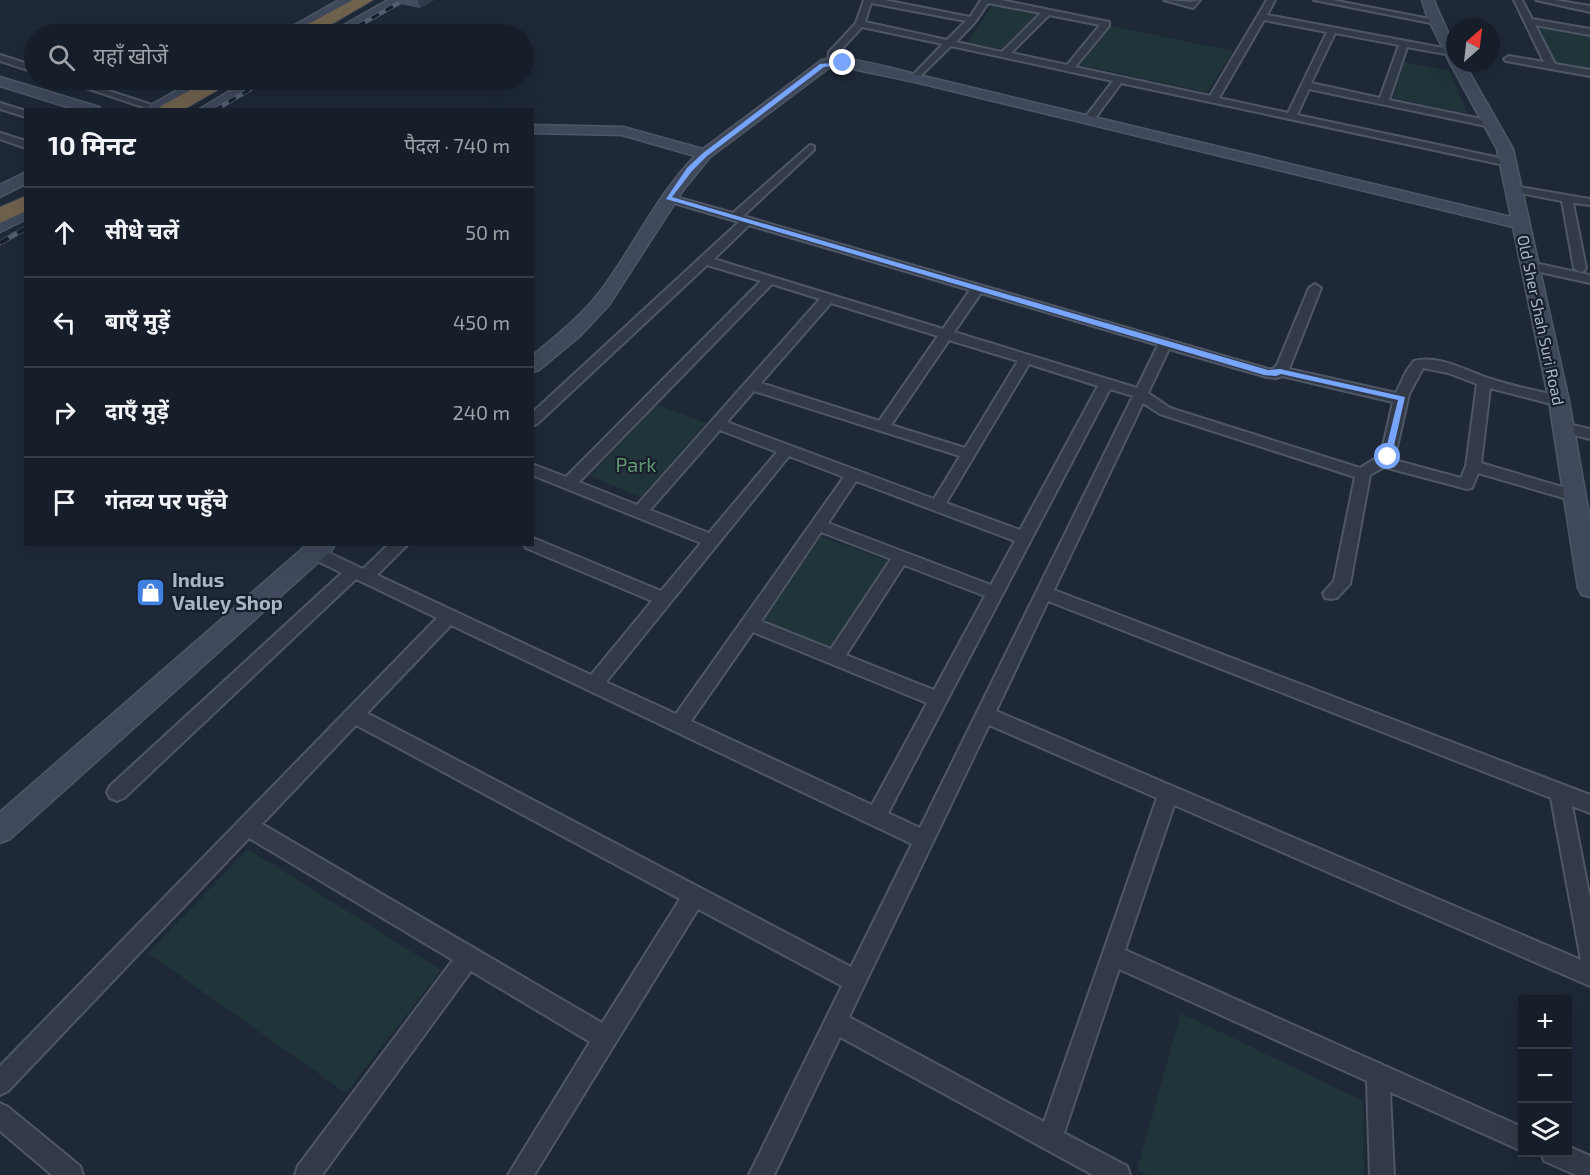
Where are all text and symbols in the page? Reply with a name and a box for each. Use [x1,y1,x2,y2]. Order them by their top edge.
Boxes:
north arrow [1446,18,1500,72]
search box [24,24,534,90]
icon: search [45,41,78,74]
text: यहाँ खोजें [93,42,168,68]
route end [829,49,855,75]
text: 10 मिनट [48,129,136,160]
text: पैदल · 740 m [404,133,510,157]
icon: ahead [48,216,81,249]
text: सीधे चलें [105,217,179,243]
text: 50 m [465,220,510,244]
street label: Old Sher Shah Suri Road [1514,233,1569,407]
icon: left [48,306,81,339]
text: बाएँ मुड़ें [105,307,170,333]
text: 450 m [453,310,510,334]
icon: right [48,396,81,429]
text: दाएँ मुड़ें [105,397,169,423]
text: 240 m [452,400,510,424]
route start [1374,443,1400,469]
park label: Park [616,452,656,476]
icon: arrive [48,486,81,519]
text: गंतव्य पर पहुँचे [105,487,228,513]
place label: Indus Valley Shop [172,567,283,615]
shop icon: Indus Valley Shop [135,576,167,608]
map controls [1518,995,1572,1157]
button: + [1518,995,1572,1049]
button: − [1518,1049,1572,1103]
button: layers [1518,1103,1572,1157]

